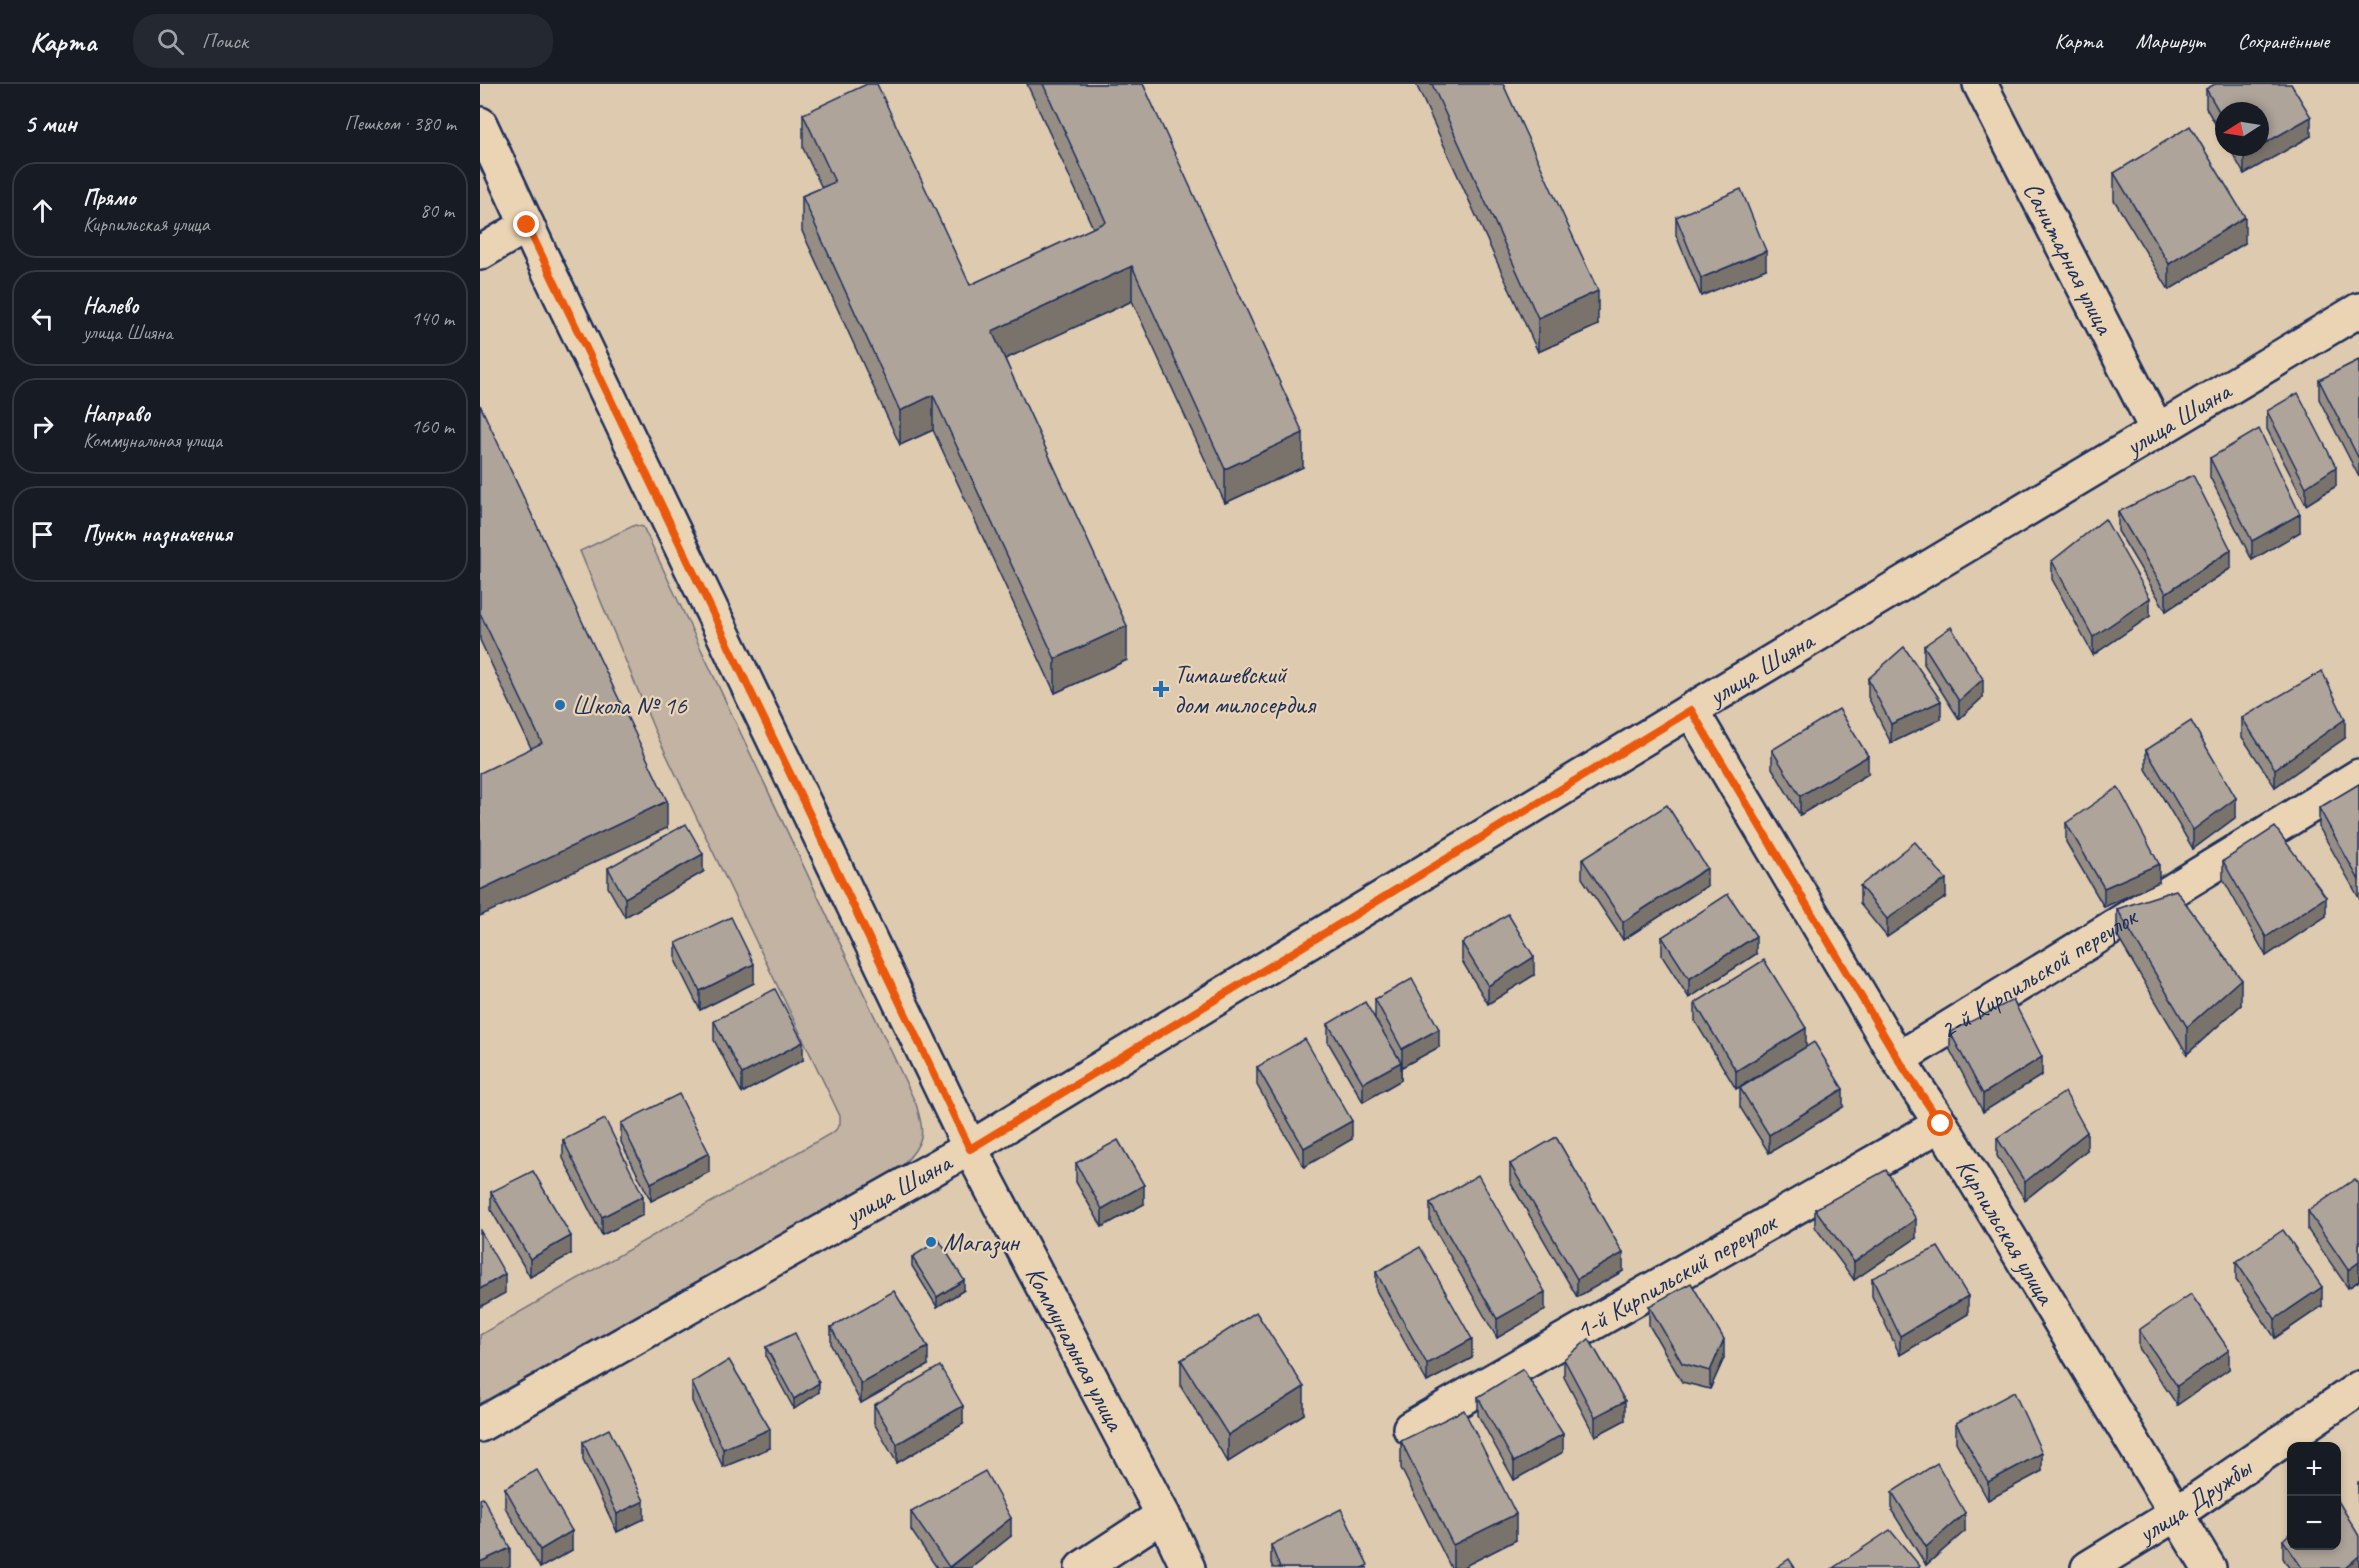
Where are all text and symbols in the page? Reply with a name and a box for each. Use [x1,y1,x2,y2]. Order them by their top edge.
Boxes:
search box [133,14,553,68]
text: Карта [30,24,97,59]
icon: search [154,25,187,58]
text: Поиск [202,27,248,55]
text: Карта [2054,28,2103,54]
text: Маршрут [2136,28,2205,54]
text: Сохранённые [2238,28,2329,54]
north arrow [2215,102,2269,156]
text: 5 мин [24,107,76,140]
text: Пешком · 380 m [344,111,456,136]
street label: Санитарная улица [2016,176,2122,340]
text: Прямо [83,184,135,212]
icon: ahead [26,194,59,227]
text: 80 m [420,198,454,223]
route end [513,211,539,237]
text: Кирпильская улица [83,212,209,237]
text: Налево [83,292,139,320]
icon: left [26,302,59,335]
text: 140 m [411,306,454,331]
text: улица Шияна [83,320,173,345]
street label: улица Шияна [2118,373,2238,464]
text: Направо [83,400,150,428]
icon: right [26,410,59,443]
text: 160 m [411,414,454,439]
text: Коммунальная улица [83,428,222,453]
icon: arrive [26,518,59,551]
text: Пункт назначения [83,520,232,548]
street label: улица Шияна [1701,623,1821,713]
place label: Тимашевский дом милосердия [1174,658,1317,721]
marker: Тимашевский дом милосердия [1152,680,1170,698]
place label: Школа № 16 [572,689,688,722]
marker: Школа № 16 [553,698,567,712]
street label: 2-й Кирпильской переулок [1933,899,2144,1046]
route start [1927,1110,1953,1136]
street label: улица Шияна [837,1145,959,1233]
street label: Кирпильская улица [1949,1152,2063,1312]
street label: 1-й Кирпильский переулок [1570,1204,1784,1346]
place label: Магазин [943,1226,1021,1259]
marker: Магазин [924,1235,938,1249]
street label: Коммунальная улица [1019,1260,1133,1437]
map controls [2287,1442,2341,1550]
button: + [2287,1442,2341,1496]
street label: улица Дружбы [2130,1450,2259,1551]
button: − [2287,1496,2341,1550]

